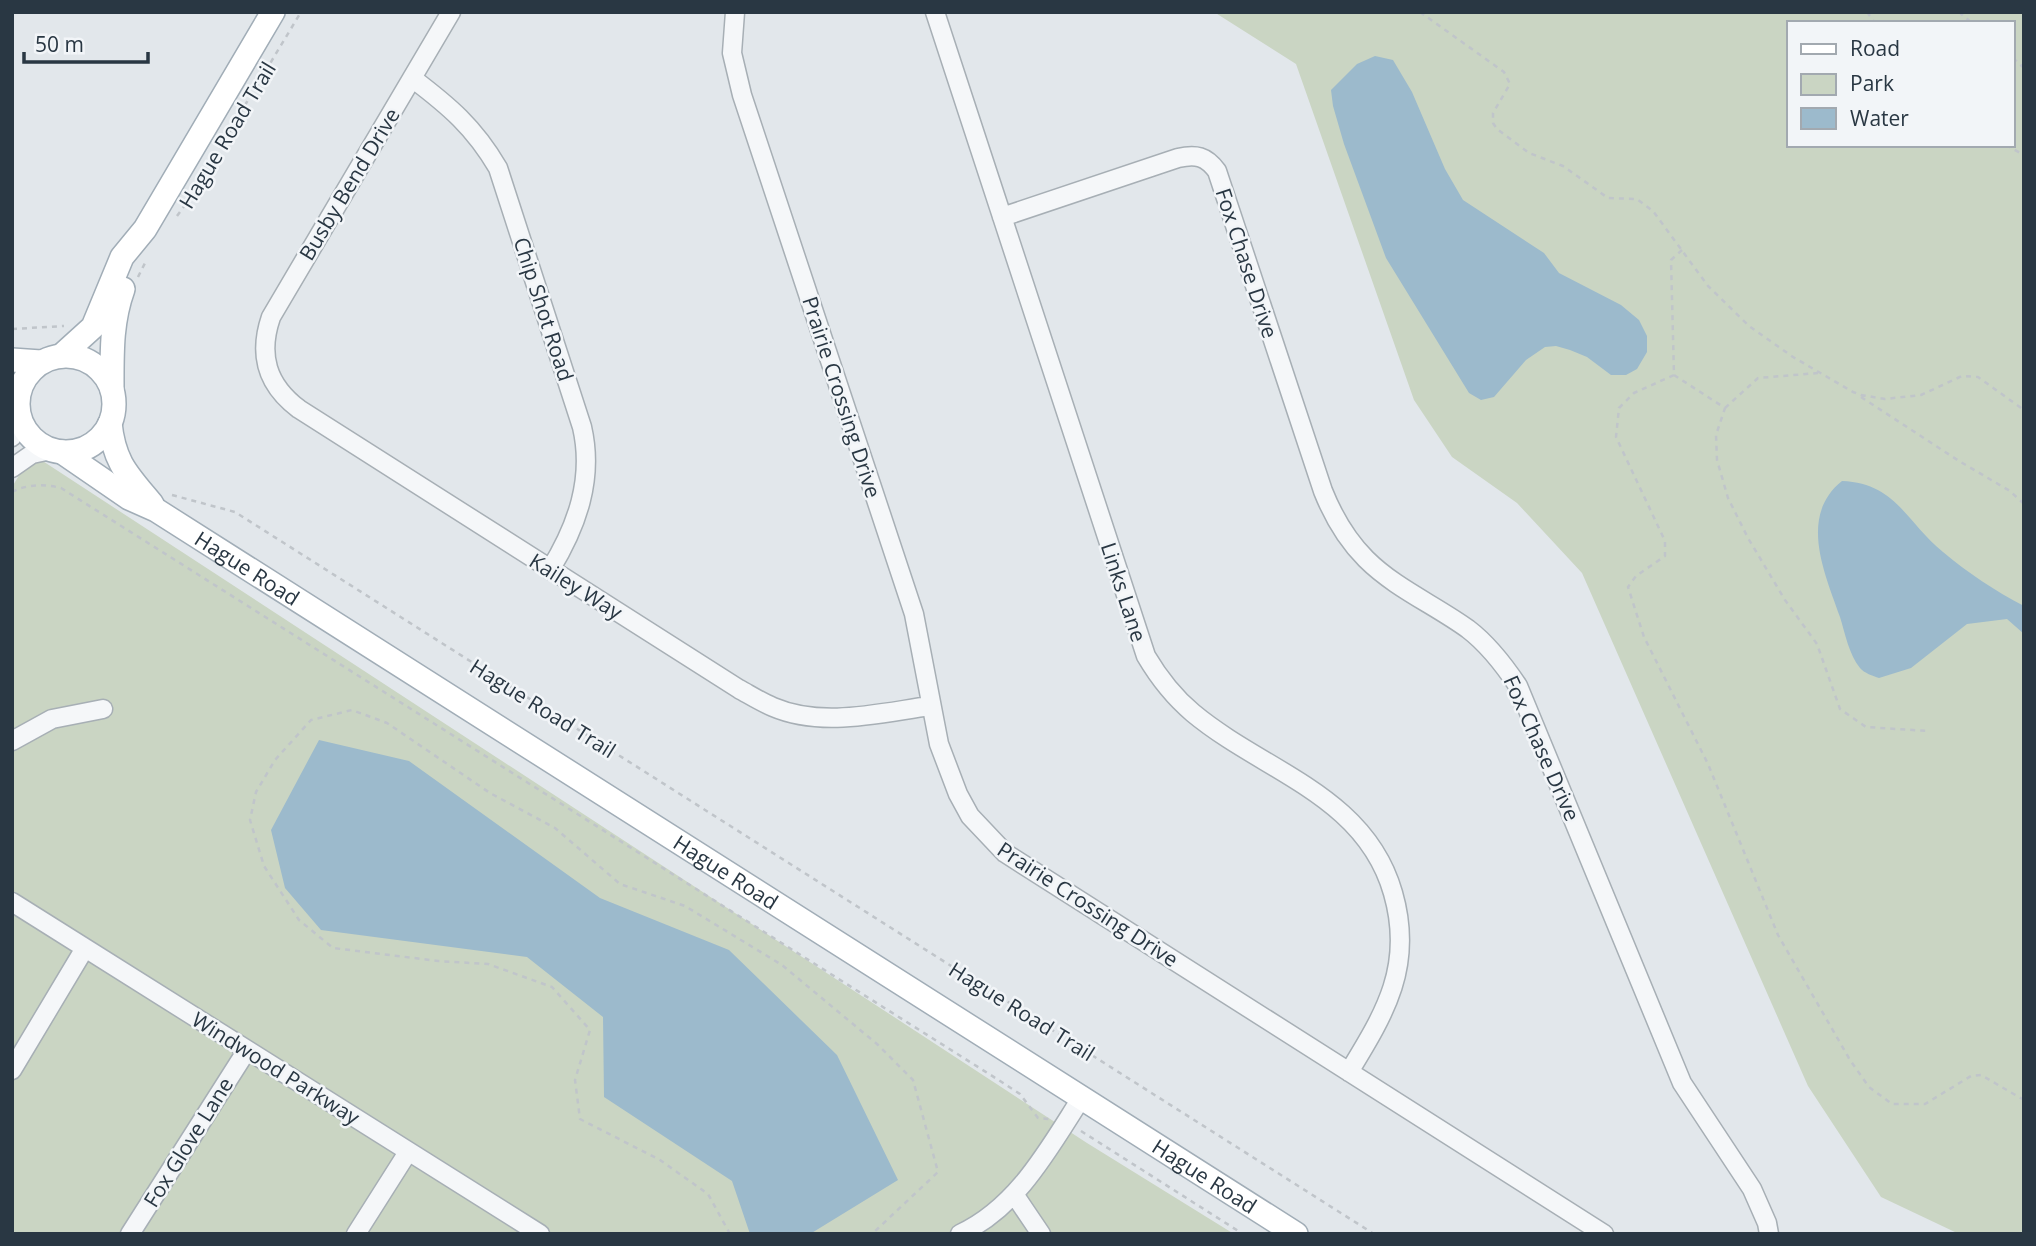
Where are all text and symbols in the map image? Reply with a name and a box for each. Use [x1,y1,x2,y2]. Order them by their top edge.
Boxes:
scale bar [24,21,149,65]
legend [1787,21,2015,147]
text: 50 m [35,30,84,58]
text: Road [1850,34,1900,62]
street label: Hague Road Trail [172,56,282,214]
text: Park [1850,69,1894,97]
street label: Busby Bend Drive [292,103,406,265]
text: Water [1850,104,1909,132]
street label: Fox Chase Drive [1210,184,1284,342]
street label: Chip Shot Road [508,233,580,385]
street label: Prairie Crossing Drive [796,293,888,501]
street label: Hague Road [190,524,305,612]
street label: Links Lane [1095,539,1153,645]
street label: Kailey Way [524,546,628,626]
street label: Hague Road Trail [465,652,621,764]
street label: Fox Chase Drive [1497,671,1587,825]
street label: Hague Road [668,828,784,916]
street label: Prairie Crossing Drive [992,835,1184,973]
street label: Hague Road Trail [944,955,1100,1067]
street label: Windwood Parkway [187,1005,366,1131]
street label: Fox Glove Lane [137,1072,239,1212]
street label: Hague Road [1147,1132,1262,1220]

